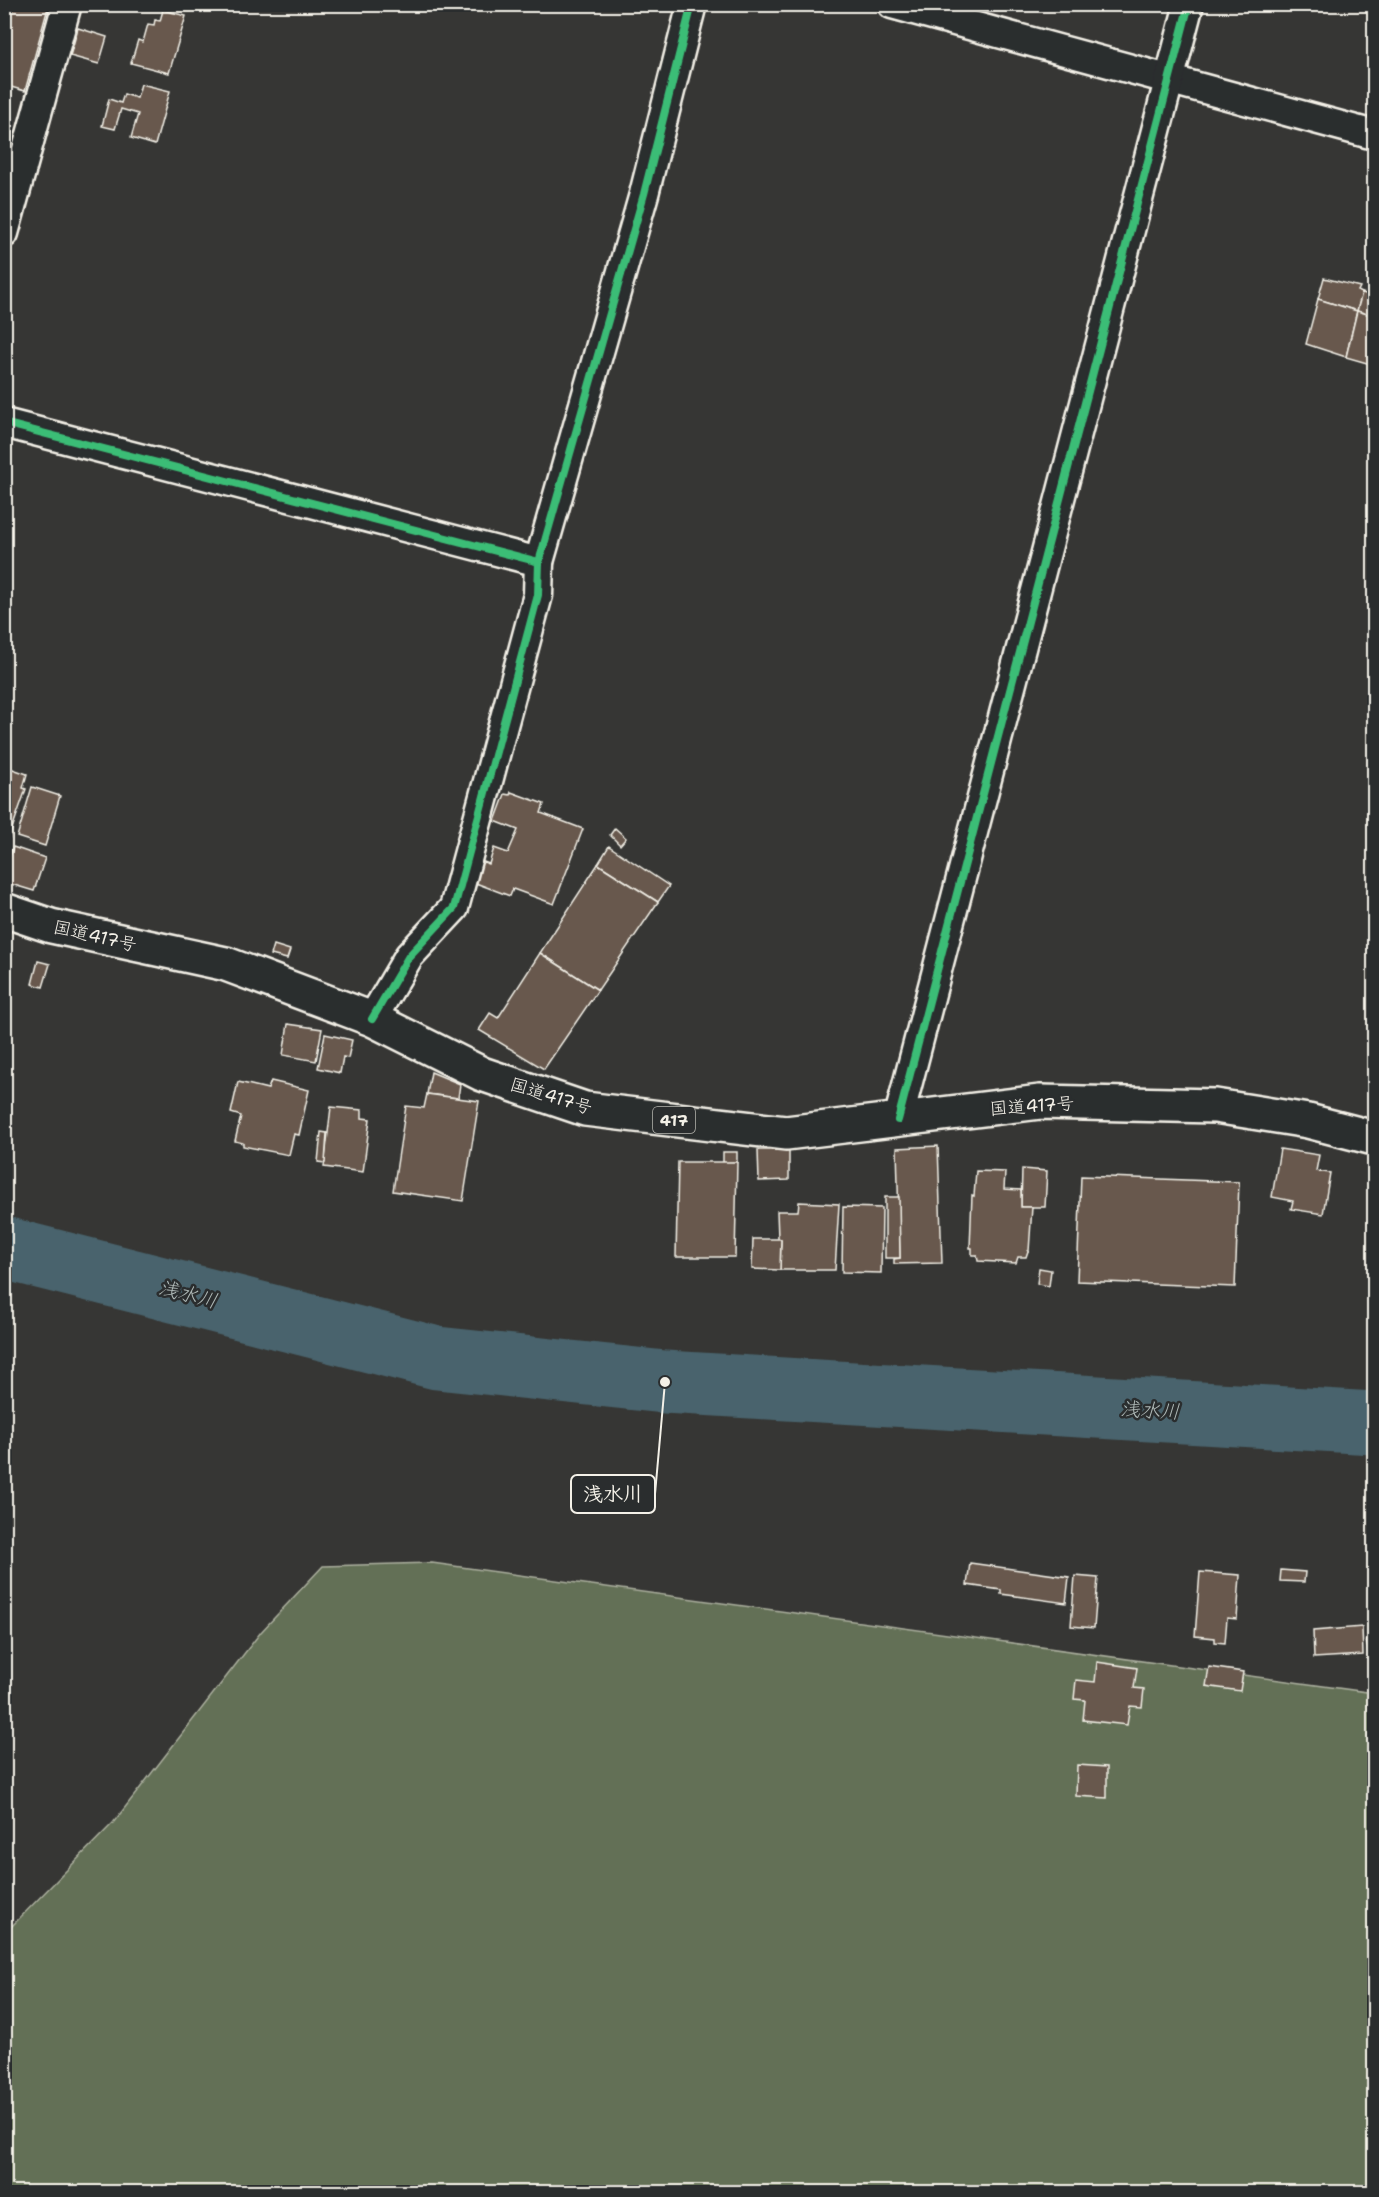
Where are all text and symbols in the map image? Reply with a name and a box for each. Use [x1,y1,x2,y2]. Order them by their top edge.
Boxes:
street label: 国道417号 [51,915,139,957]
street label: 国道417号 [507,1072,595,1120]
street label: 国道417号 [989,1091,1075,1121]
road number: 417 [653,1107,695,1133]
water label: 浅水川 [156,1274,220,1314]
water label: 浅水川 [1119,1395,1181,1425]
callout: 浅水川 [571,1475,655,1513]
text: 浅水川 [583,1481,643,1507]

